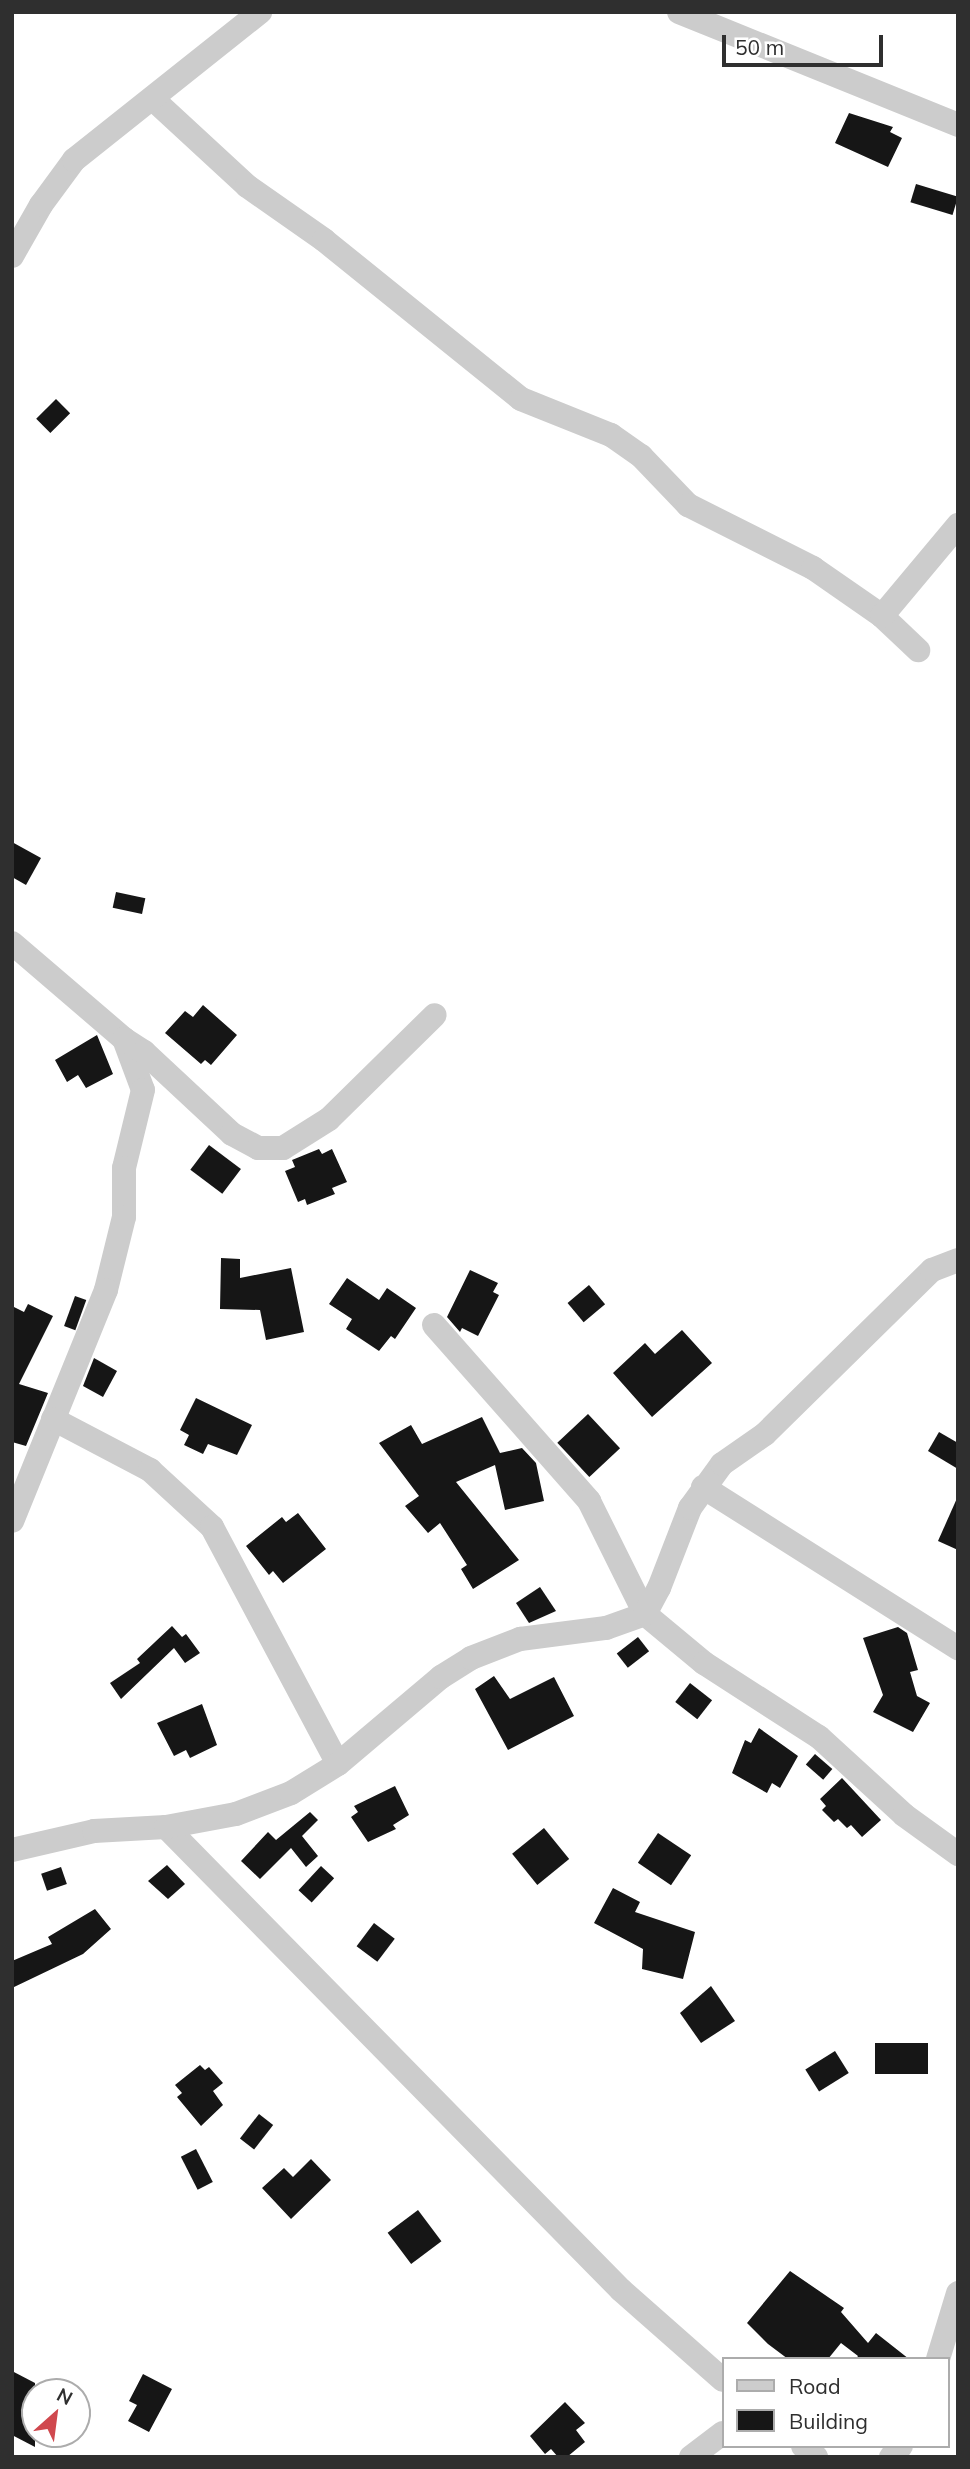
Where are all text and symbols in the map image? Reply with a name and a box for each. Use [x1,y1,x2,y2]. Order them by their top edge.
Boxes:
scale bar [725,21,886,65]
text: 50 m [735,34,784,60]
legend [722,2357,949,2448]
text: Road [789,2373,840,2399]
north arrow [21,2378,91,2448]
text: N [53,2382,77,2410]
text: Building [789,2408,868,2434]

